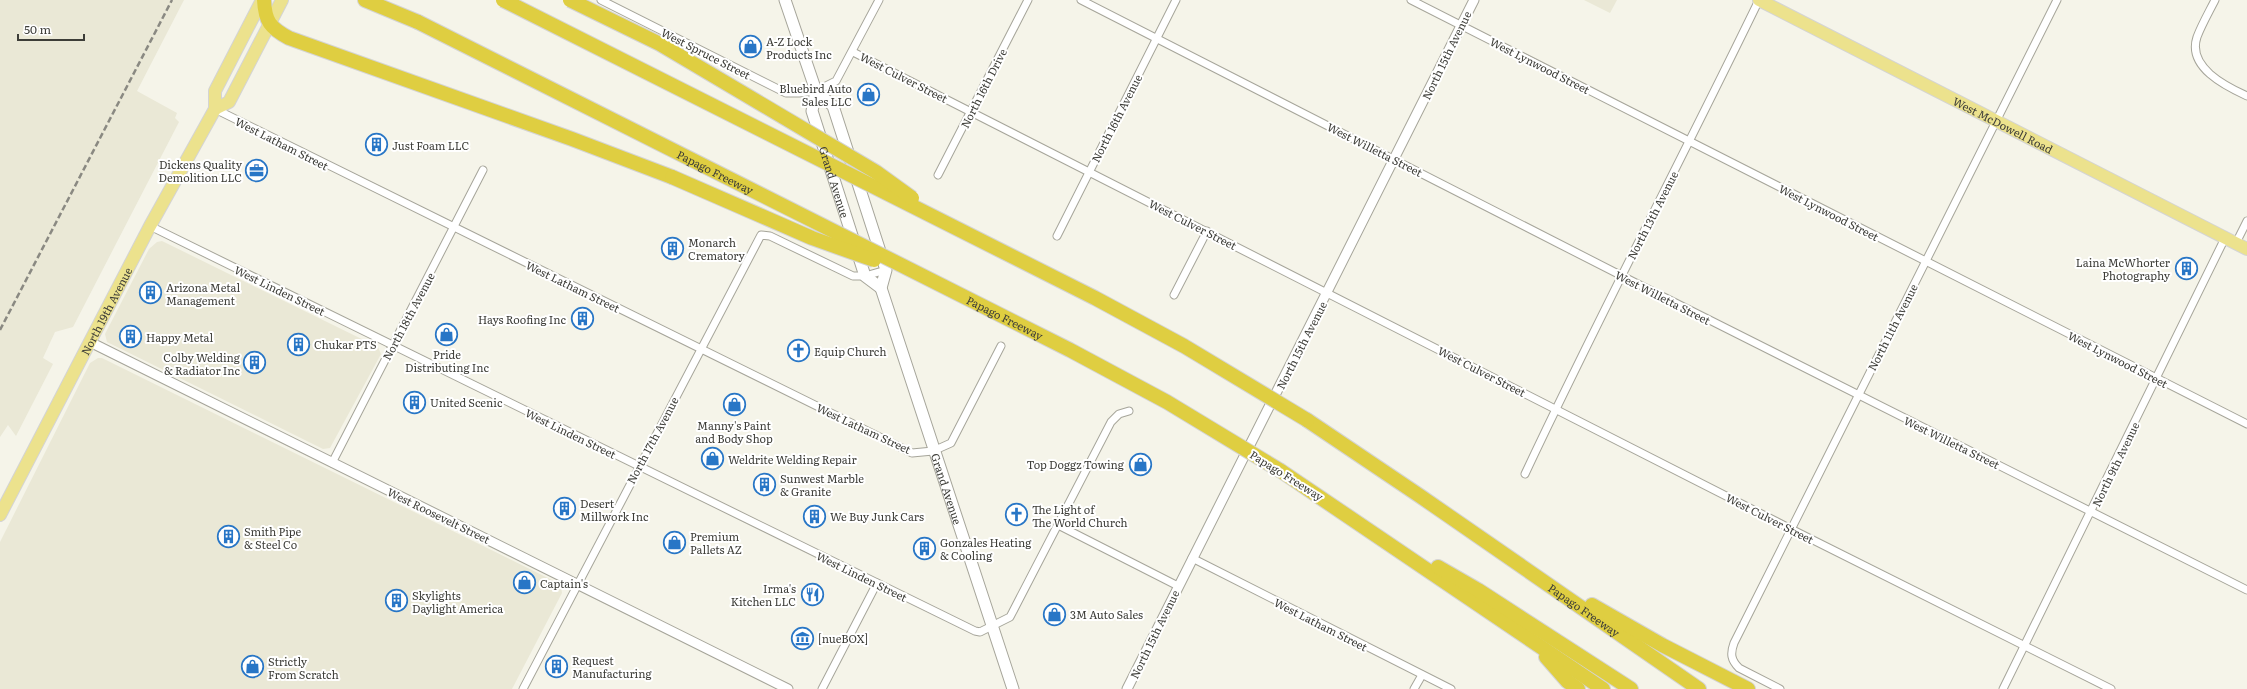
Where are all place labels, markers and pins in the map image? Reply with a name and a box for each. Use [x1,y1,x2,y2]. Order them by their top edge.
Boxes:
place label: A-Z Lock Products Inc [766,33,832,62]
shop icon: A-Z Lock Products Inc [738,34,764,60]
place label: Bluebird Auto Sales LLC [779,80,852,109]
shop icon: Bluebird Auto Sales LLC [855,81,881,107]
building icon: Just Foam LLC [363,132,389,158]
place label: Just Foam LLC [392,137,470,153]
place label: Dickens Quality Demolition LLC [159,156,243,185]
office icon: Dickens Quality Demolition LLC [244,157,270,183]
place label: Monarch Crematory [688,234,746,263]
building icon: Monarch Crematory [660,235,686,261]
place label: Laina McWhorter Photography [2076,254,2171,283]
building icon: Laina McWhorter Photography [2173,255,2199,281]
place label: Arizona Metal Management [166,279,240,308]
building icon: Arizona Metal Management [137,280,163,306]
building icon: Hays Roofing Inc [569,306,595,332]
place label: Hays Roofing Inc [478,311,567,327]
shop icon: Pride Distributing Inc [434,321,460,347]
building icon: Happy Metal [117,324,143,350]
place label: Happy Metal [146,329,214,345]
building icon: Chukar PTS [286,331,312,357]
place label: Chukar PTS [314,336,377,352]
church icon: Equip Church [785,338,811,364]
place label: Equip Church [814,343,886,359]
place label: Pride Distributing Inc [405,346,490,375]
place label: Colby Welding & Radiator Inc [163,349,241,378]
building icon: Colby Welding & Radiator Inc [242,350,268,376]
building icon: United Scenic [402,389,428,415]
shop icon: Manny's Paint and Body Shop [721,392,747,418]
place label: United Scenic [430,394,503,410]
place label: Manny's Paint and Body Shop [695,417,773,446]
shop icon: Weldrite Welding Repair [700,446,726,472]
place label: Weldrite Welding Repair [728,451,857,467]
shop icon: Top Doggz Towing [1127,451,1153,477]
place label: Top Doggz Towing [1026,456,1125,472]
place label: Sunwest Marble & Granite [780,470,864,499]
building icon: Sunwest Marble & Granite [752,471,778,497]
place label: Desert Millwork Inc [580,495,649,524]
building icon: Desert Millwork Inc [551,496,577,522]
place label: The Light of The World Church [1032,501,1128,530]
church icon: The Light of The World Church [1004,502,1030,528]
building icon: We Buy Junk Cars [802,503,828,529]
place label: We Buy Junk Cars [830,508,924,524]
place label: Smith Pipe & Steel Co [244,523,302,552]
building icon: Smith Pipe & Steel Co [215,524,241,550]
place label: Premium Pallets AZ [690,528,742,557]
shop icon: Premium Pallets AZ [662,529,688,555]
place label: Gonzales Heating & Cooling [940,534,1032,563]
building icon: Gonzales Heating & Cooling [911,535,937,561]
shop icon: Captain's [511,570,537,596]
place label: Captain's [540,575,588,591]
place label: Irma's Kitchen LLC [731,580,796,609]
restaurant icon: Irma's Kitchen LLC [799,581,825,607]
place label: Skylights Daylight America [412,587,503,616]
building icon: Skylights Daylight America [384,588,410,614]
shop icon: 3M Auto Sales [1042,601,1068,627]
place label: 3M Auto Sales [1070,606,1143,622]
museum icon: [nueBOX] [790,625,816,651]
place label: [nueBOX] [818,630,868,646]
place label: Request Manufacturing [572,652,653,681]
place label: Strictly From Scratch [268,653,339,682]
building icon: Request Manufacturing [543,653,569,679]
shop icon: Strictly From Scratch [240,654,266,680]

